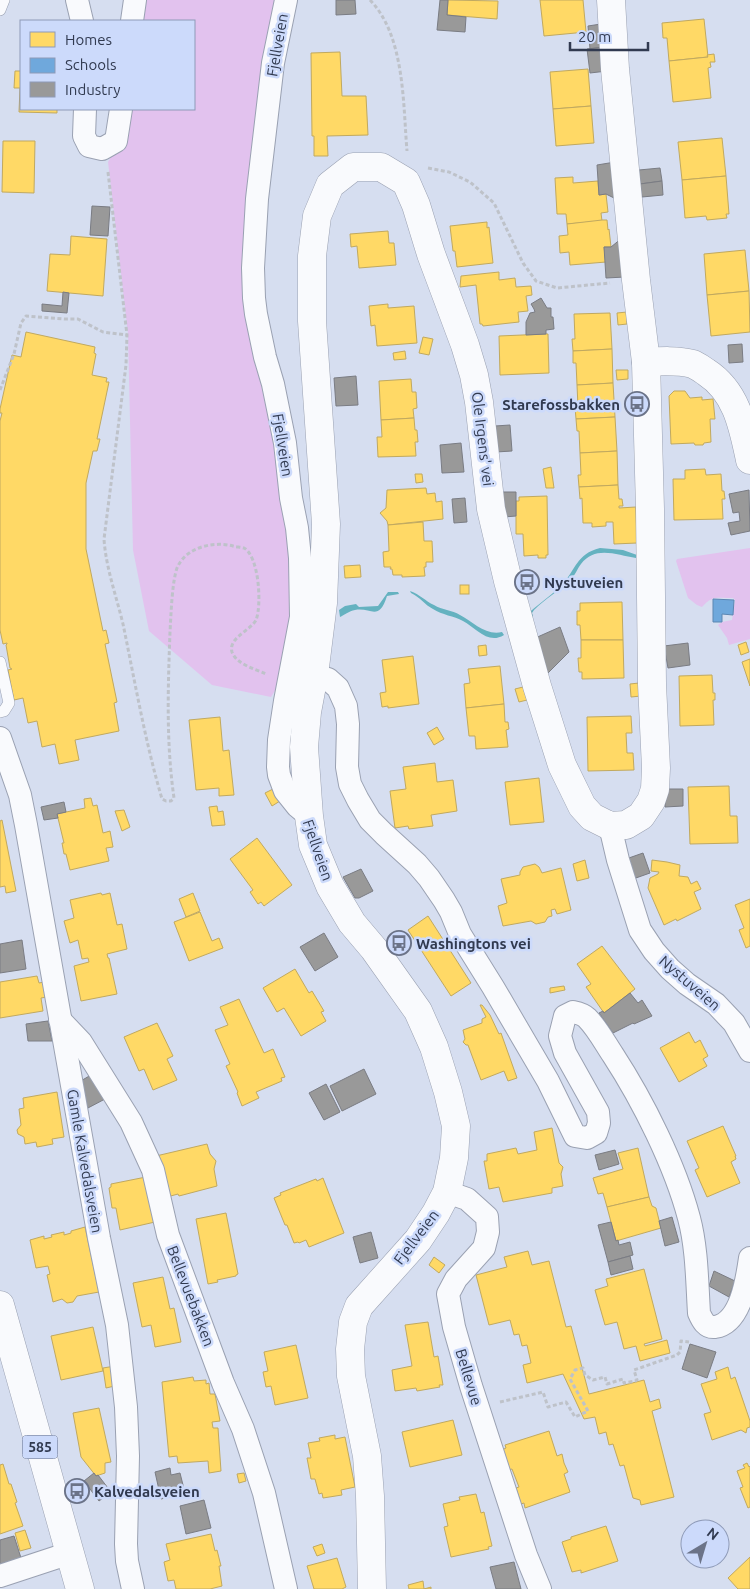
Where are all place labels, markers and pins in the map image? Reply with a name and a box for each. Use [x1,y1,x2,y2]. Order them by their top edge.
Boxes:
bus stop icon: Starefossbakken [624,391,650,417]
place label: Starefossbakken [502,396,620,413]
bus stop icon: Nystuveien [514,569,540,595]
place label: Nystuveien [544,574,623,591]
bus stop icon: Washingtons vei [386,930,412,956]
place label: Washingtons vei [416,935,531,952]
bus stop icon: Kalvedalsveien [64,1478,90,1504]
place label: Kalvedalsveien [94,1483,200,1500]

